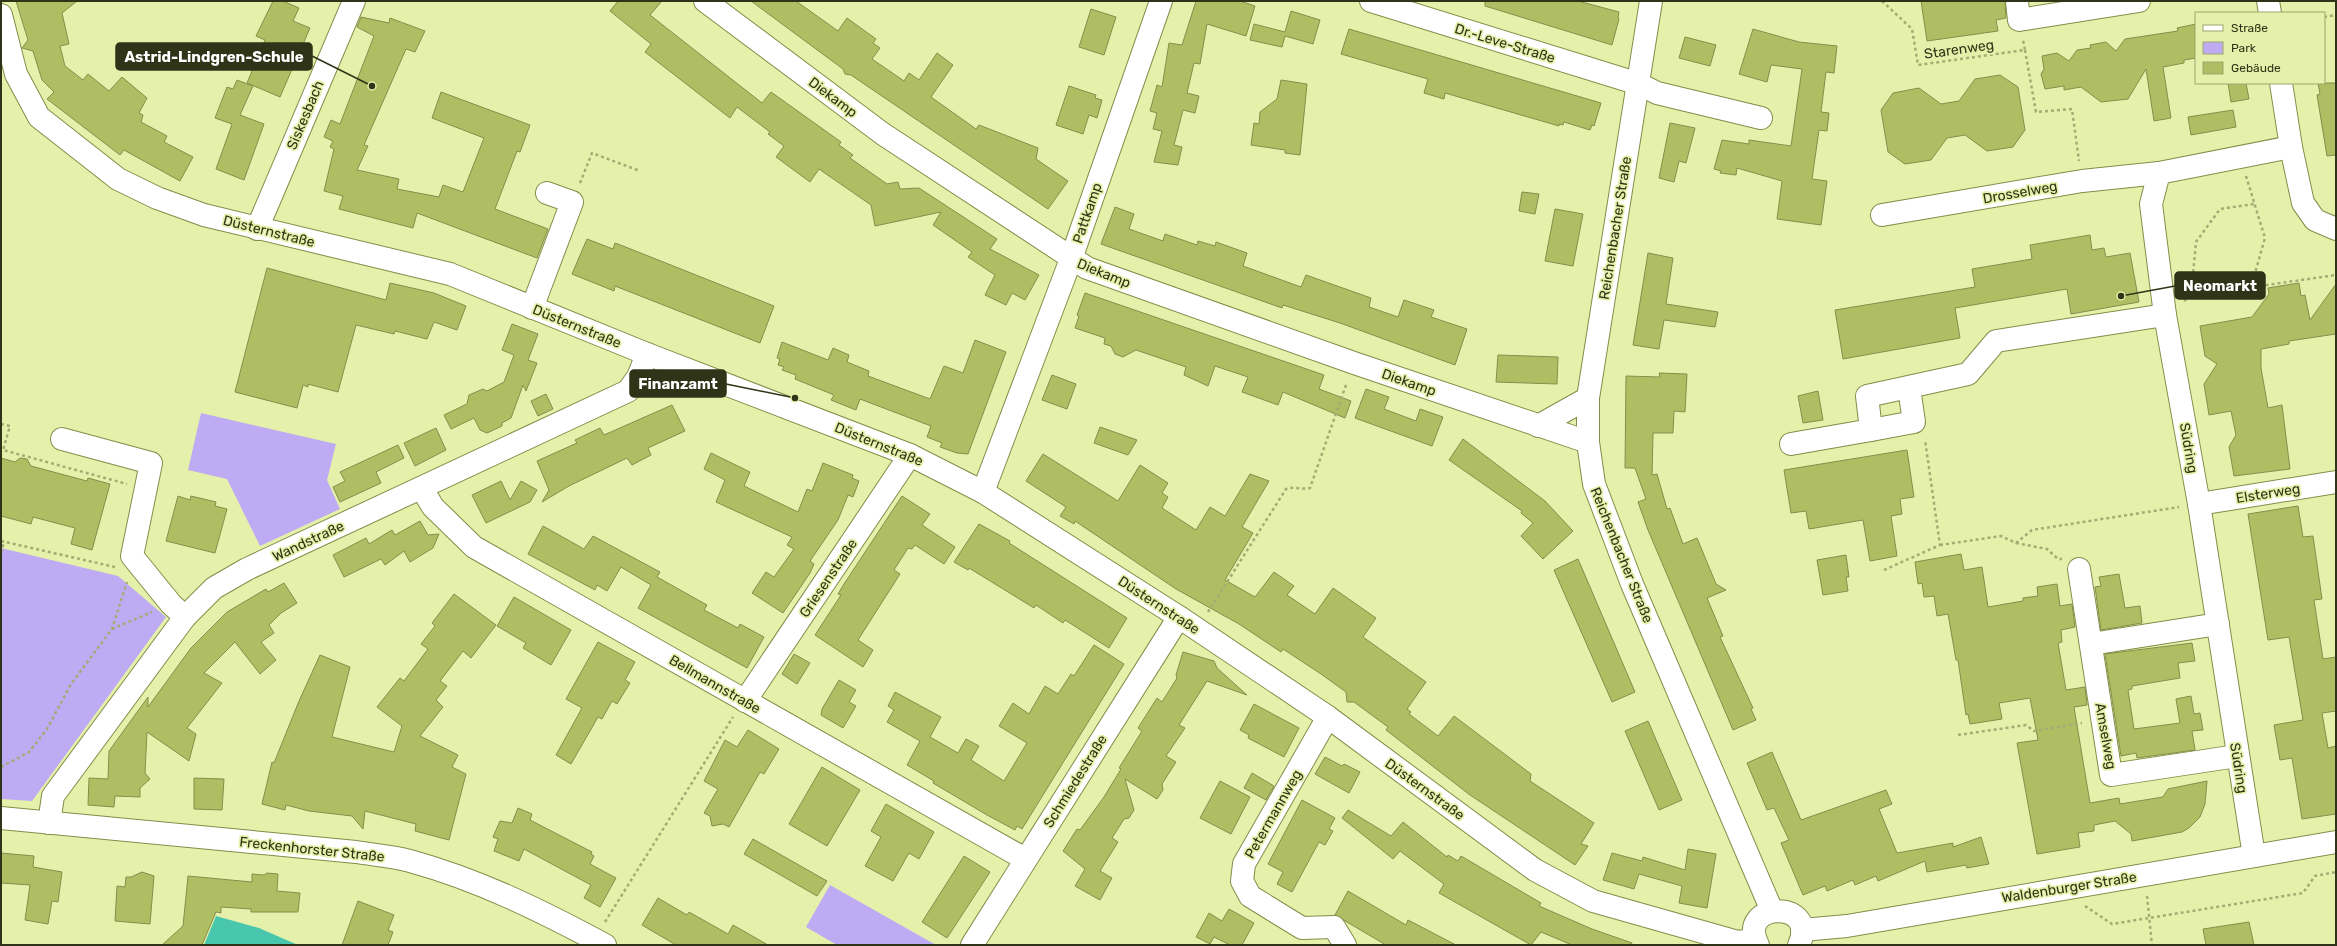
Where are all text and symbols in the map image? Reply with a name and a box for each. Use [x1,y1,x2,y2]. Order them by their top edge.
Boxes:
legend [2195,12,2325,84]
street label: Dr.-Leve-Straße [1453,20,1557,67]
text: Straße [2231,21,2268,35]
street label: Starenweg [1923,36,1995,63]
text: Park [2231,41,2257,55]
callout: Astrid-Lindgren-Schule [116,43,312,70]
text: Astrid-Lindgren-Schule [124,48,304,66]
text: Gebäude [2231,61,2281,75]
street label: Diekamp [805,74,860,121]
street label: Siskesbach [283,78,328,152]
street label: Reichenbacher Straße [1596,155,1635,301]
street label: Drosselweg [1981,178,2059,207]
street label: Pattkamp [1069,181,1106,246]
street label: Düsternstraße [221,212,317,251]
street label: Diekamp [1074,255,1133,292]
callout: Neomarkt [2175,272,2265,299]
text: Neomarkt [2183,277,2257,295]
street label: Düsternstraße [530,301,624,352]
street label: Diekamp [1379,365,1438,400]
callout: Finanzamt [630,370,726,397]
text: Finanzamt [638,375,718,393]
street label: Düsternstraße [832,419,926,470]
street label: Südring [2176,421,2201,475]
street label: Elsterweg [2235,480,2301,507]
street label: Reichenbacher Straße [1587,485,1657,626]
street label: Wandstraße [270,517,347,565]
street label: Griesenstraße [796,536,861,621]
street label: Düsternstraße [1115,573,1203,638]
street label: Bellmannstraße [666,651,764,718]
street label: Amselweg [2091,701,2120,771]
street label: Schmiedestraße [1040,732,1111,831]
street label: Südring [2226,742,2251,795]
street label: Düsternstraße [1382,755,1468,824]
street label: Petermannweg [1241,767,1306,862]
street label: Freckenhorster Straße [239,833,386,866]
street label: Waldenburger Straße [2000,868,2138,907]

